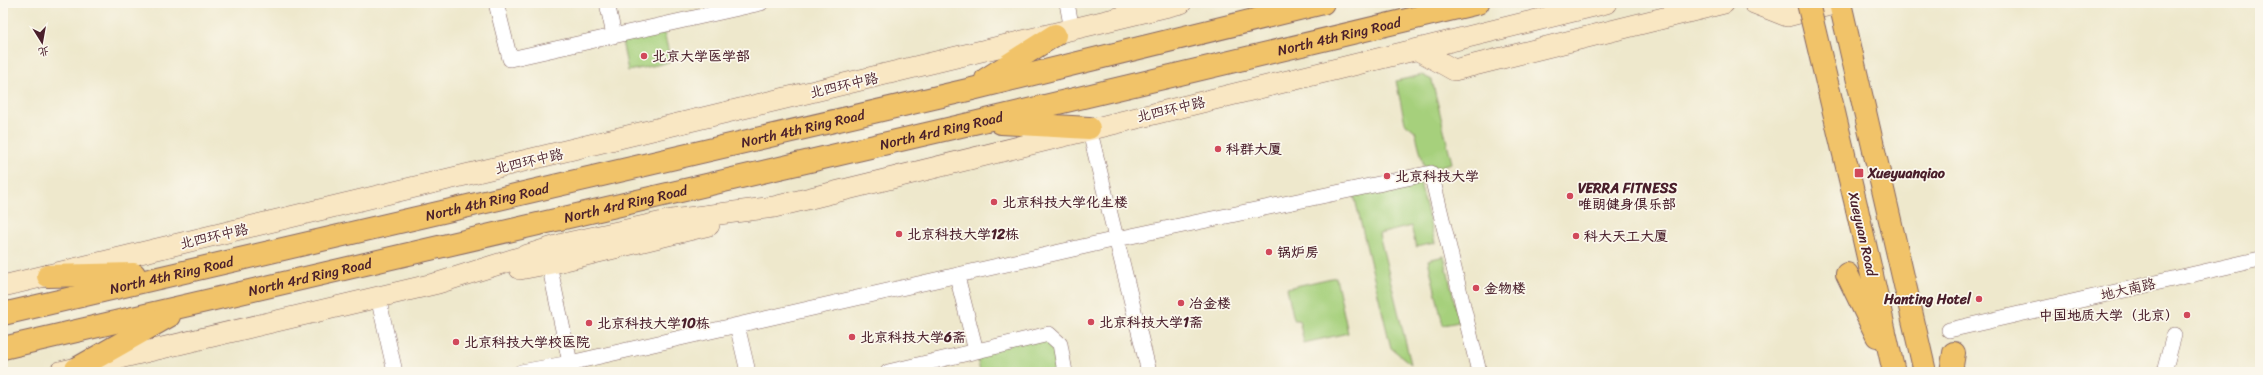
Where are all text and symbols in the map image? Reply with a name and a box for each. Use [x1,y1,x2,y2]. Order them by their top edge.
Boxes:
street label: North 4th Ring Road [1275,9,1405,63]
north arrow [22,22,62,62]
text: 北 [37,41,51,62]
place label: 北京大学医学部 [652,44,750,69]
marker: 北京大学医学部 [639,51,649,61]
street label: 北四环中路 [807,65,881,106]
street label: 北四环中路 [1134,89,1208,130]
street label: North 4th Ring Road [738,102,869,155]
street label: North 4rd Ring Road [877,104,1007,157]
place label: 科群大厦 [1226,137,1282,162]
street label: 北四环中路 [492,141,566,182]
marker: 科群大厦 [1213,144,1223,154]
place label: Xueyuanqiao [1867,161,1946,186]
place label: 北京科技大学 [1395,164,1479,189]
marker: Xueyuanqiao [1853,167,1865,179]
marker: 北京科技大学 [1382,171,1392,181]
street label: North 4th Ring Road [423,175,553,229]
place label: VERRA FITNESS 唯朗健身俱乐部 [1578,176,1677,217]
street label: North 4rd Ring Road [561,177,691,231]
street label: Xueyuan Road [1840,189,1885,280]
place label: 北京科技大学化生楼 [1002,190,1128,215]
marker: VERRA FITNESS 唯朗健身俱乐部 [1565,191,1575,201]
marker: 北京科技大学化生楼 [989,197,999,207]
street label: 北四环中路 [177,216,251,257]
place label: 北京科技大学12栋 [907,222,1019,247]
place label: 科大天工大厦 [1584,224,1668,249]
marker: 北京科技大学12栋 [894,229,904,239]
marker: 科大天工大厦 [1571,231,1581,241]
place label: 锅炉房 [1277,240,1319,265]
marker: 锅炉房 [1264,247,1274,257]
street label: North 4th Ring Road [107,249,238,302]
street label: North 4rd Ring Road [246,251,376,304]
street label: 地大南路 [2098,271,2158,308]
place label: 金物楼 [1484,276,1526,301]
marker: 金物楼 [1471,283,1481,293]
place label: Hanting Hotel [1883,287,1972,312]
place label: 冶金楼 [1189,291,1231,316]
marker: Hanting Hotel [1974,294,1984,304]
marker: 冶金楼 [1176,298,1186,308]
place label: 中国地质大学（北京） [2039,303,2179,328]
place label: 北京科技大学1斋 [1099,310,1203,335]
marker: 中国地质大学（北京） [2182,310,2192,320]
place label: 北京科技大学10栋 [597,311,710,336]
marker: 北京科技大学1斋 [1086,317,1096,327]
marker: 北京科技大学10栋 [584,318,594,328]
place label: 北京科技大学6斋 [860,325,966,350]
place label: 北京科技大学校医院 [464,330,590,355]
marker: 北京科技大学6斋 [847,332,857,342]
marker: 北京科技大学校医院 [451,337,461,347]

